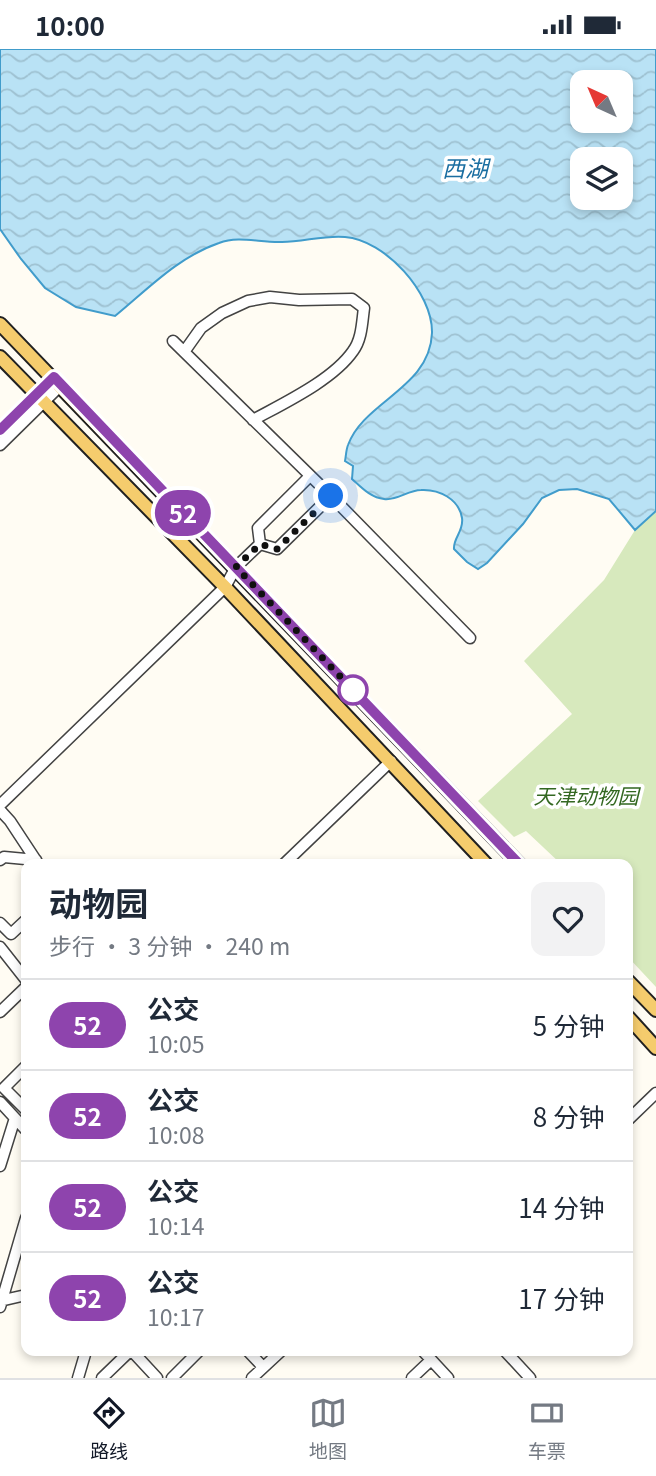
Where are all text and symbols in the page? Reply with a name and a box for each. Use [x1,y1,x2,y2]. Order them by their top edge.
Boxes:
text: 10:00 [35,6,105,43]
north arrow [570,70,634,133]
map controls [570,70,633,210]
button: layers [570,147,633,210]
water label: 西湖 [442,150,491,184]
your location [313,478,348,513]
line badge: 52 [152,490,214,536]
text: 52 [169,495,197,530]
unlabelled marker [338,675,368,705]
park label: 天津动物园 [534,780,641,810]
text: 动物园 [49,878,148,926]
button: heart [531,882,605,956]
text: 步行 · 3 分钟 · 240 m [49,928,290,962]
text: 公交 [147,989,199,1026]
text: 5 分钟 [533,1006,605,1043]
text: 52 [73,1007,102,1042]
text: 10:05 [147,1026,204,1060]
text: 公交 [147,1080,199,1117]
text: 8 分钟 [533,1097,605,1134]
text: 52 [73,1098,102,1133]
text: 10:08 [147,1117,204,1151]
text: 公交 [147,1171,199,1208]
text: 14 分钟 [518,1188,605,1225]
text: 52 [73,1189,102,1224]
text: 10:14 [147,1208,204,1242]
text: 公交 [147,1262,199,1299]
text: 17 分钟 [518,1279,605,1316]
text: 52 [73,1280,102,1315]
text: 10:17 [147,1299,204,1333]
tab: 路线 [90,1394,128,1463]
tab: 地图 [309,1394,347,1463]
tab: 车票 [528,1394,566,1463]

